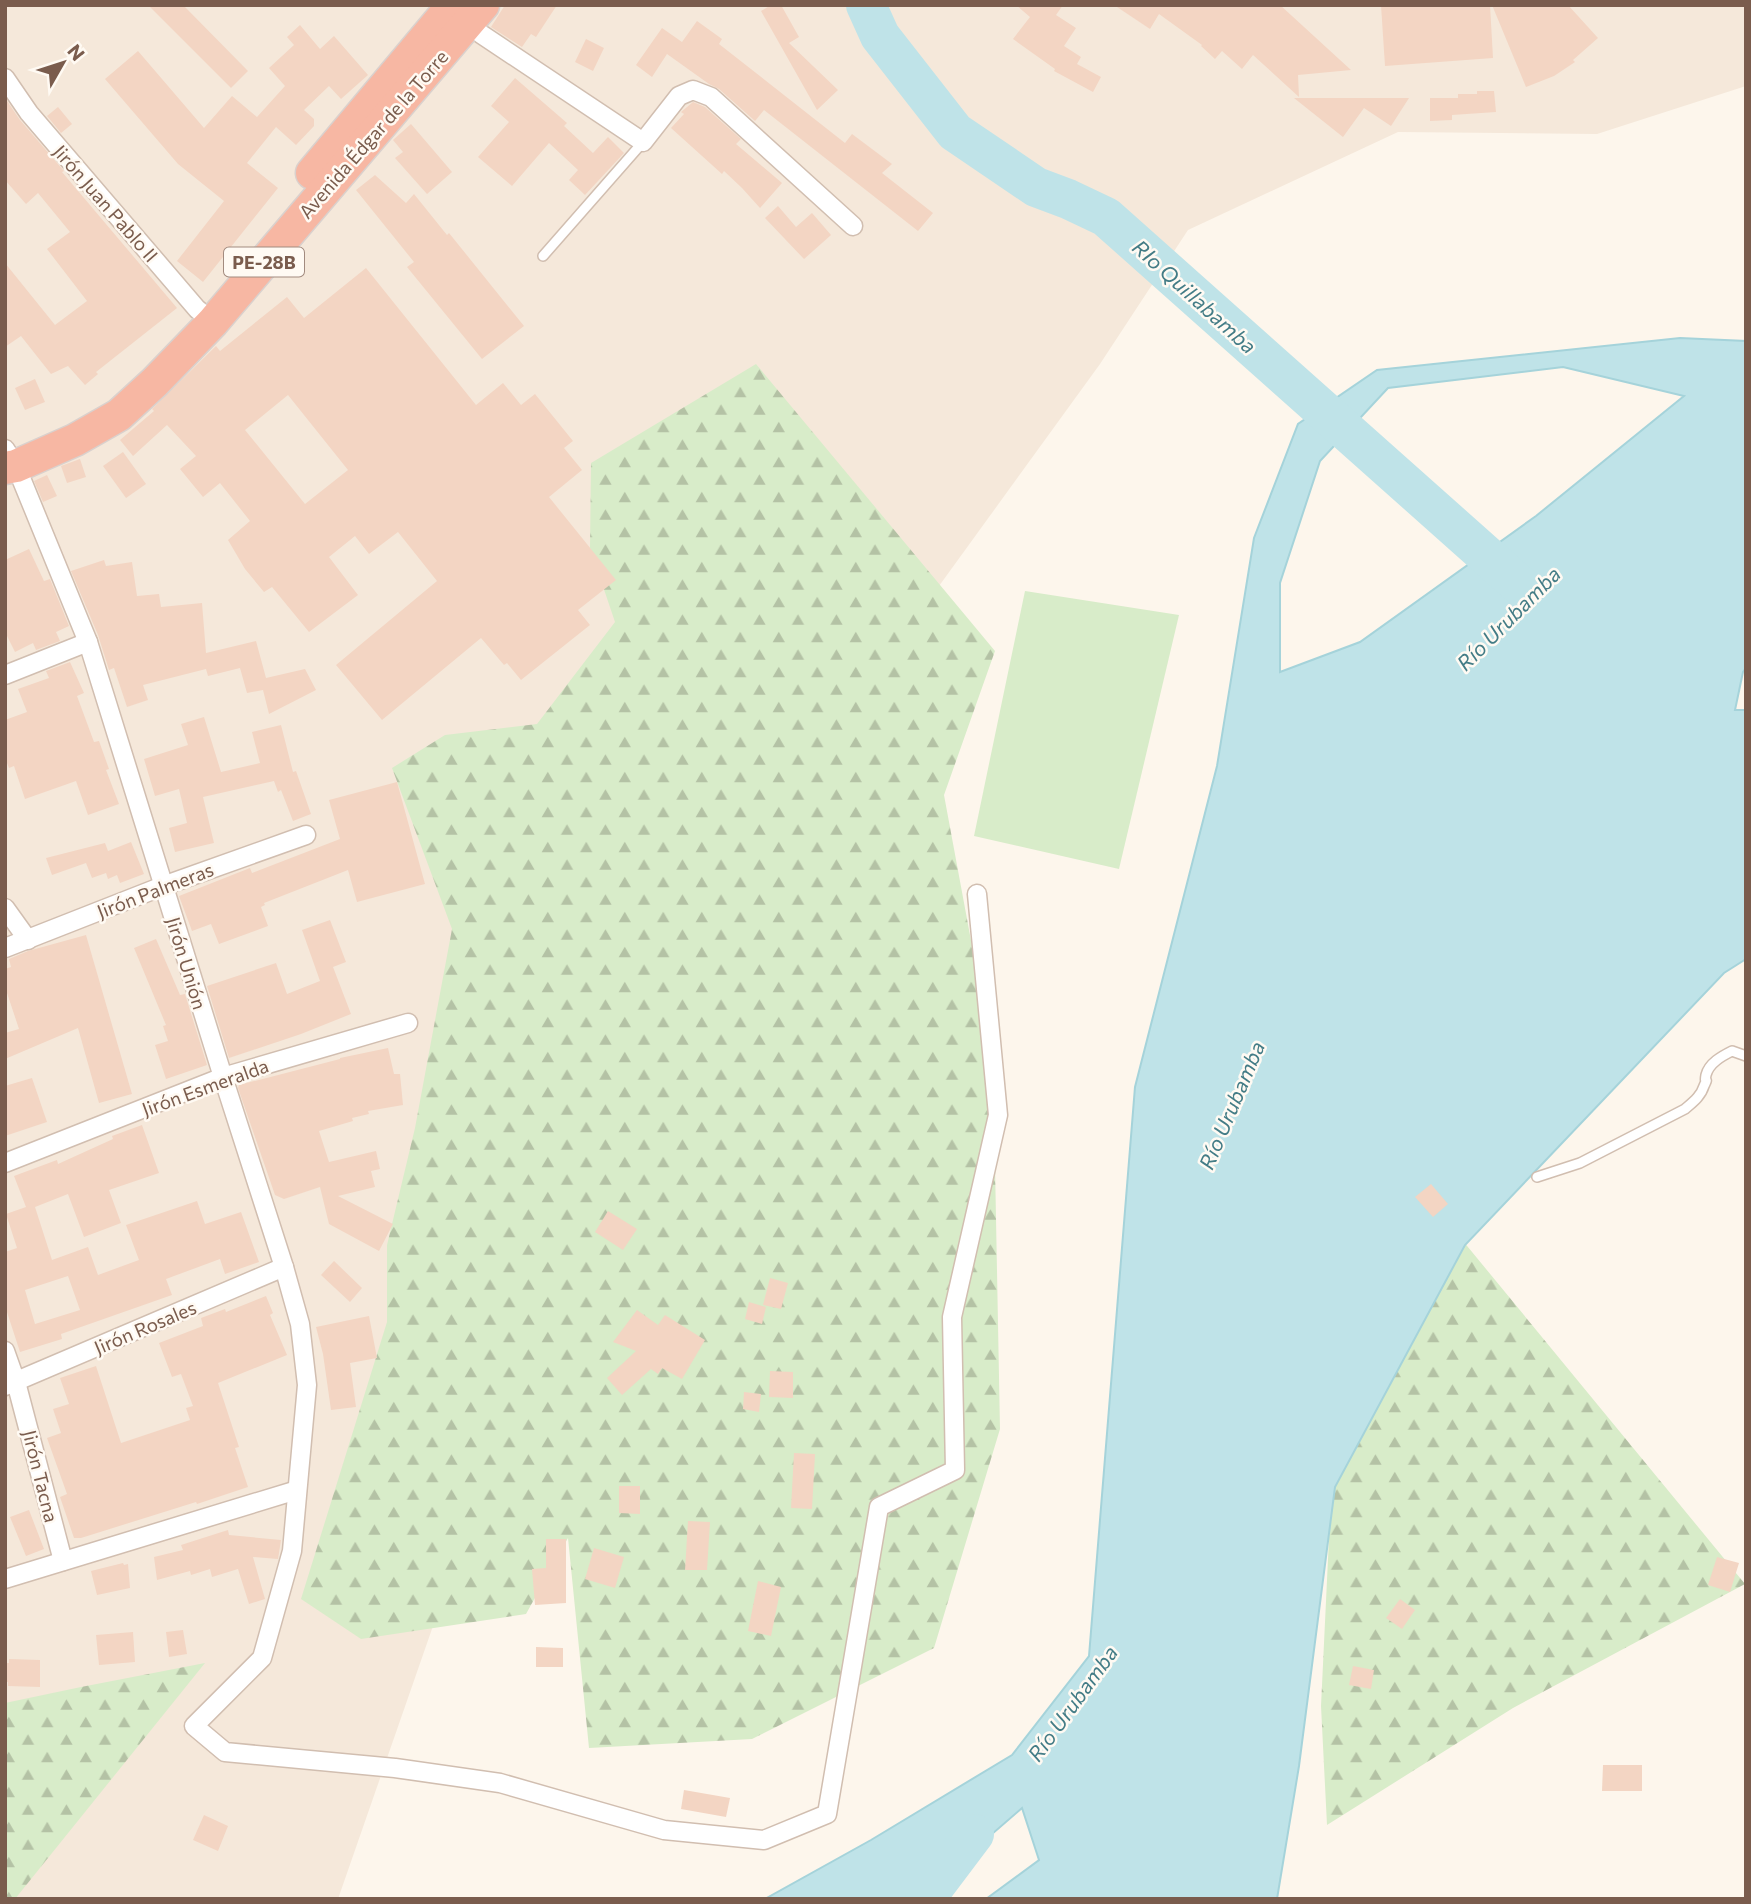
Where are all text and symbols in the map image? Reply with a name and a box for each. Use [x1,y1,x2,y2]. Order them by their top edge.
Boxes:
north arrow [28,28,98,98]
text: N [63,39,90,65]
street label: Avenida Édgar de la Torre [294,45,452,223]
street label: Jirón Juan Pablo II [49,140,163,266]
water label: RIo Quillabamba [1128,234,1262,358]
road number: PE-28B [224,248,304,276]
water label: Río Urubamba [1451,561,1565,675]
street label: Jirón Palmeras [94,857,216,923]
street label: Jirón Unión [162,914,212,1012]
water label: Río Urubamba [1193,1037,1269,1173]
street label: Jirón Esmeralda [139,1053,271,1121]
street label: Jirón Rosales [90,1295,200,1359]
street label: Jirón Tacna [18,1427,64,1525]
water label: Río Urubamba [1022,1640,1122,1766]

